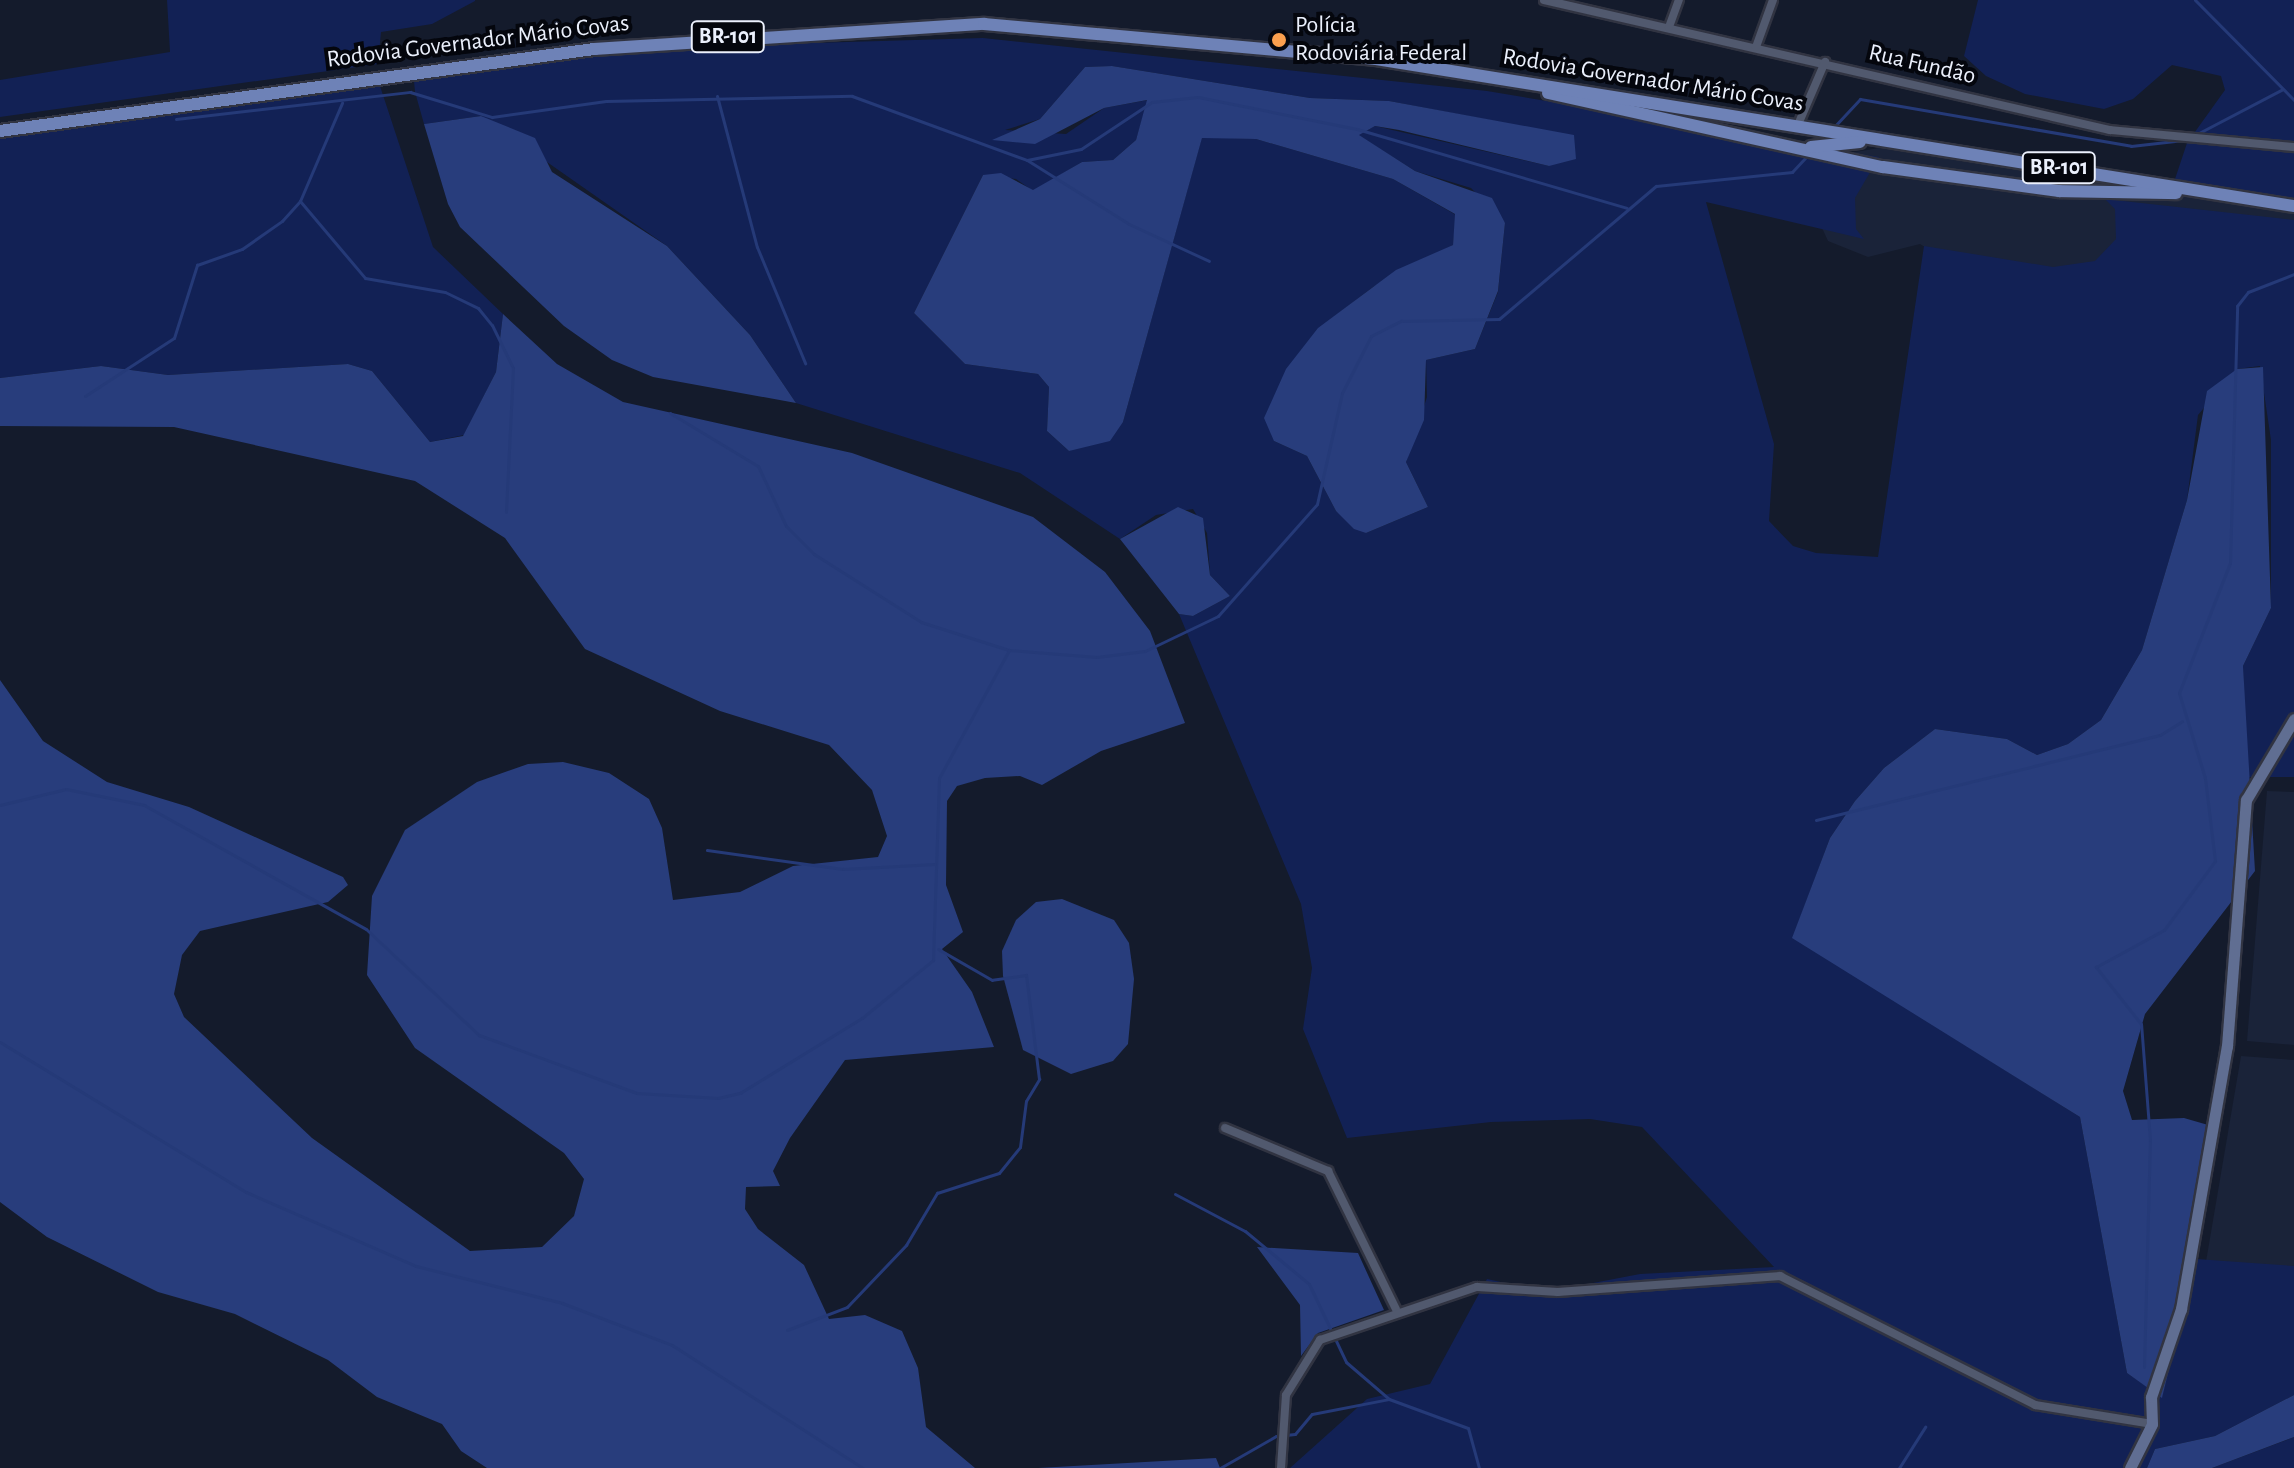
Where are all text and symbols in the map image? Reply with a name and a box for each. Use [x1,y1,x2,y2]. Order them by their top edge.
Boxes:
street label: Rodovia Governador Mário Covas [325,9,631,75]
place label: Polícia Rodoviária Federal [1295,12,1467,68]
road number: BR-101 [690,19,766,55]
marker: Polícia Rodoviária Federal [1270,31,1288,49]
street label: Rua Fundão [1866,39,1978,91]
street label: Rodovia Governador Mário Covas [1500,43,1806,119]
road number: BR-101 [2021,150,2097,186]

